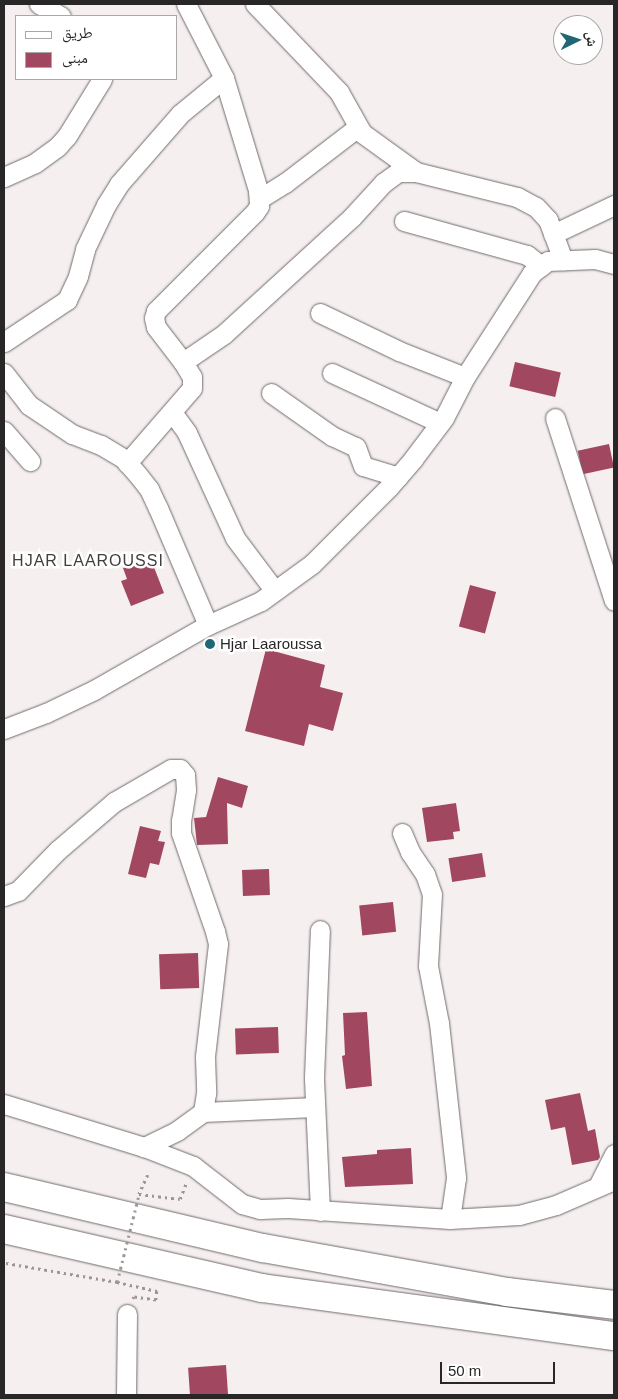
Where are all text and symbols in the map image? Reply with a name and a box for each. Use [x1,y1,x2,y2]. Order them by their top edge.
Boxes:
legend [15,15,178,80]
north arrow [553,15,603,65]
text: طريق [62,24,93,41]
text: ش [583,31,600,47]
text: مبنى [62,49,88,66]
district label: HJAR LAAROUSSI [10,551,166,571]
place label: Hjar Laaroussa [220,635,322,653]
marker: Hjar Laaroussa [204,638,216,650]
scale bar [443,1352,558,1384]
text: 50 m [448,1362,481,1379]

